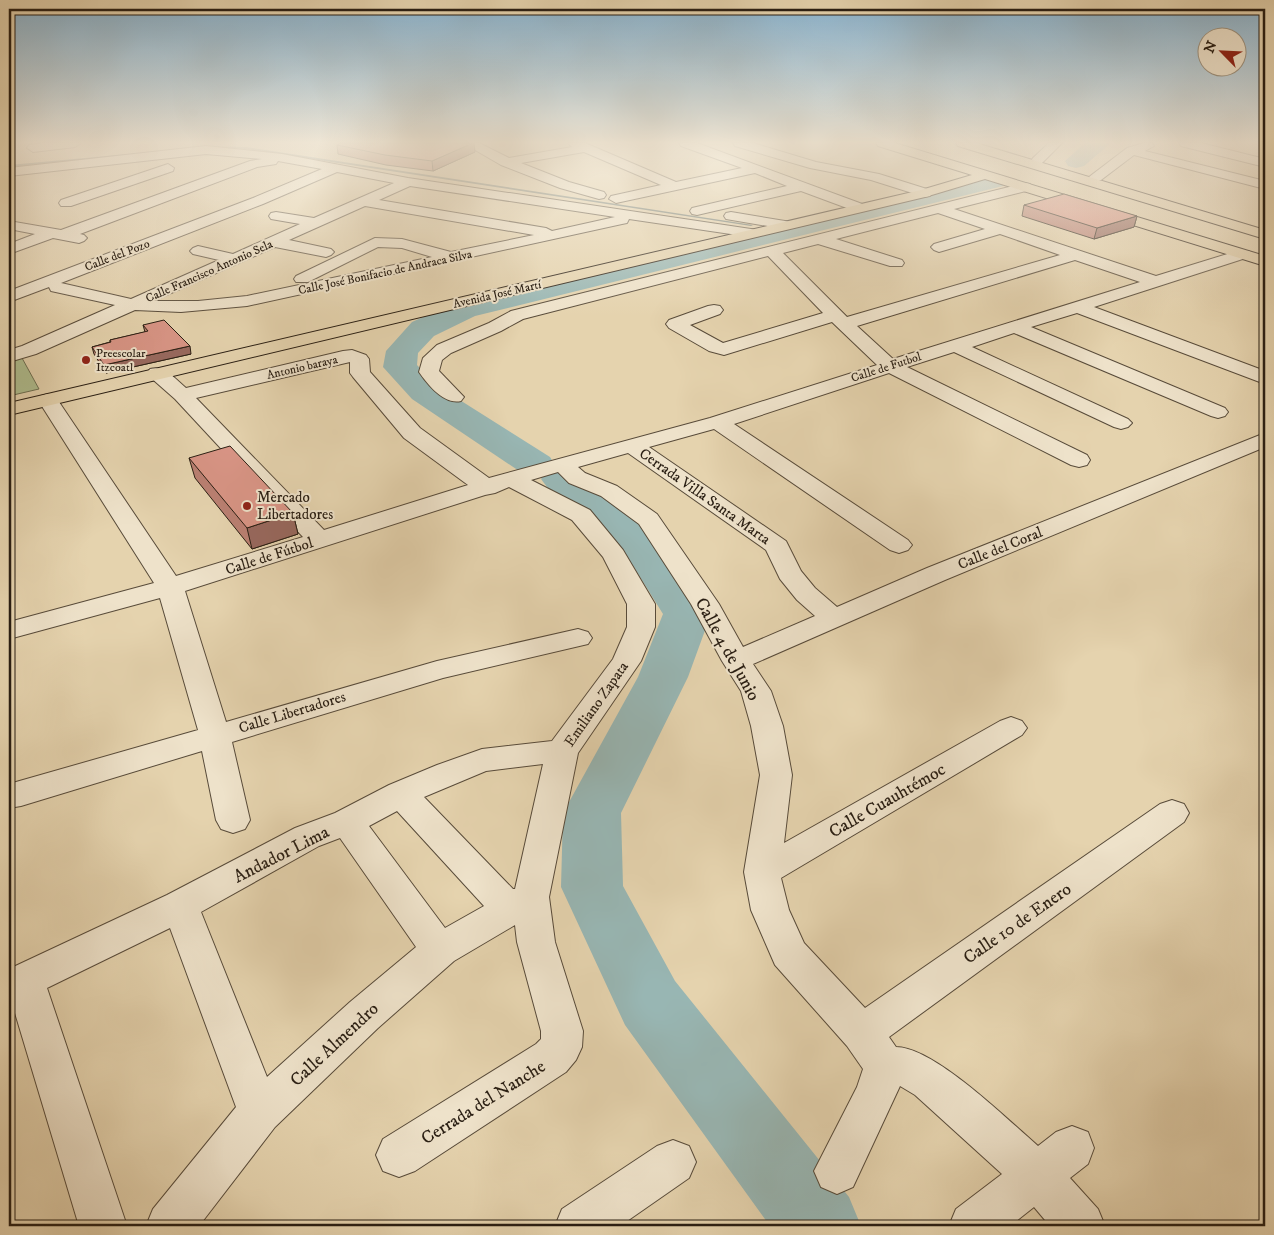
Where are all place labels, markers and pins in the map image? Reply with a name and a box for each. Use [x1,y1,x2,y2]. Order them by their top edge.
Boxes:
place label: Preescolar Itzcoatl [96,346,146,375]
marker: Preescolar Itzcoatl [80,354,92,366]
place label: Mercado Libertadores [257,488,333,524]
marker: Mercado Libertadores [241,500,253,512]

